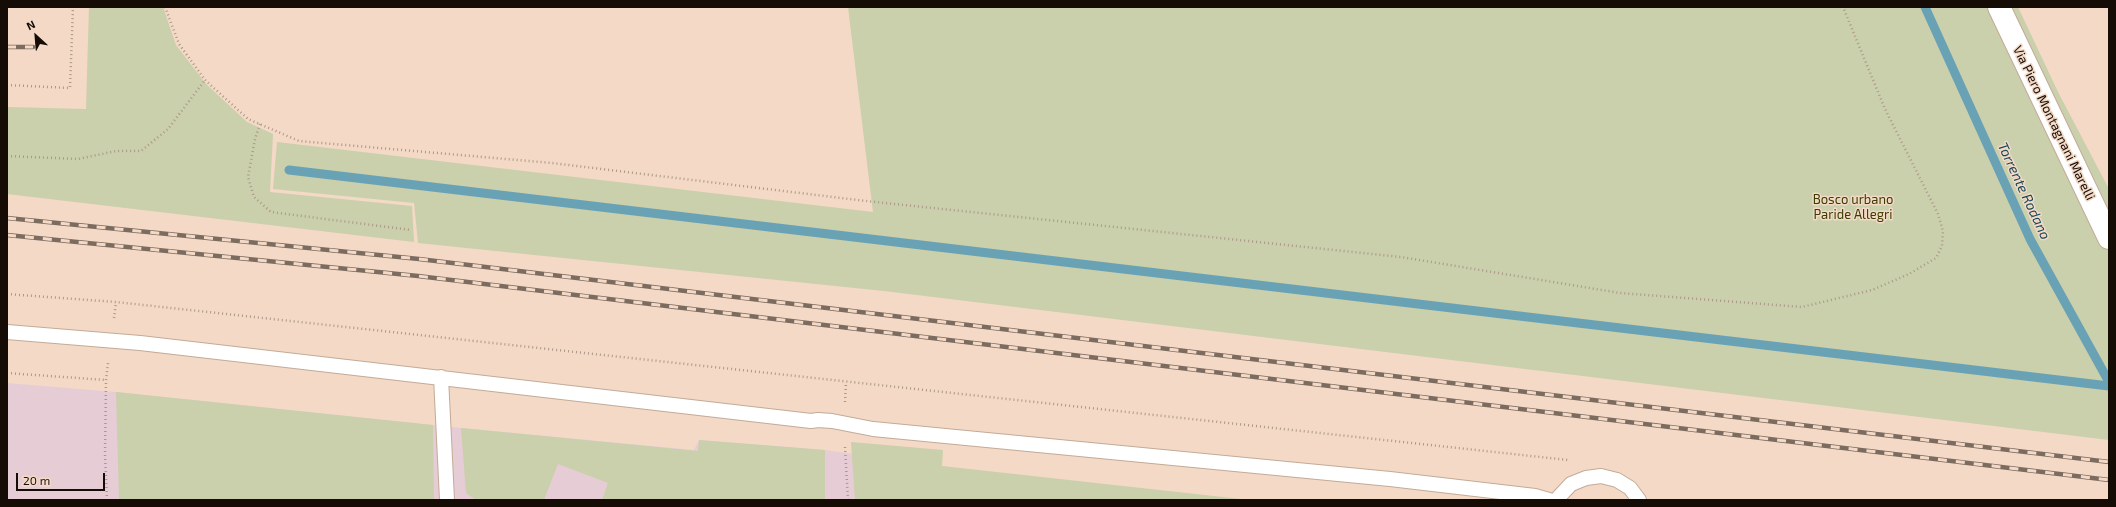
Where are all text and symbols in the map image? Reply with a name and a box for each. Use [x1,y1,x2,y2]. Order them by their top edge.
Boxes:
north arrow [16,16,56,56]
text: N [24,17,37,32]
street label: Via Piero Montagnani Marelli [2010,43,2098,203]
water label: Torrente Rodano [1994,140,2054,242]
park label: Bosco urbano Paride Allegri [1813,192,1893,223]
scale bar [18,465,107,491]
text: 20 m [23,473,50,487]

